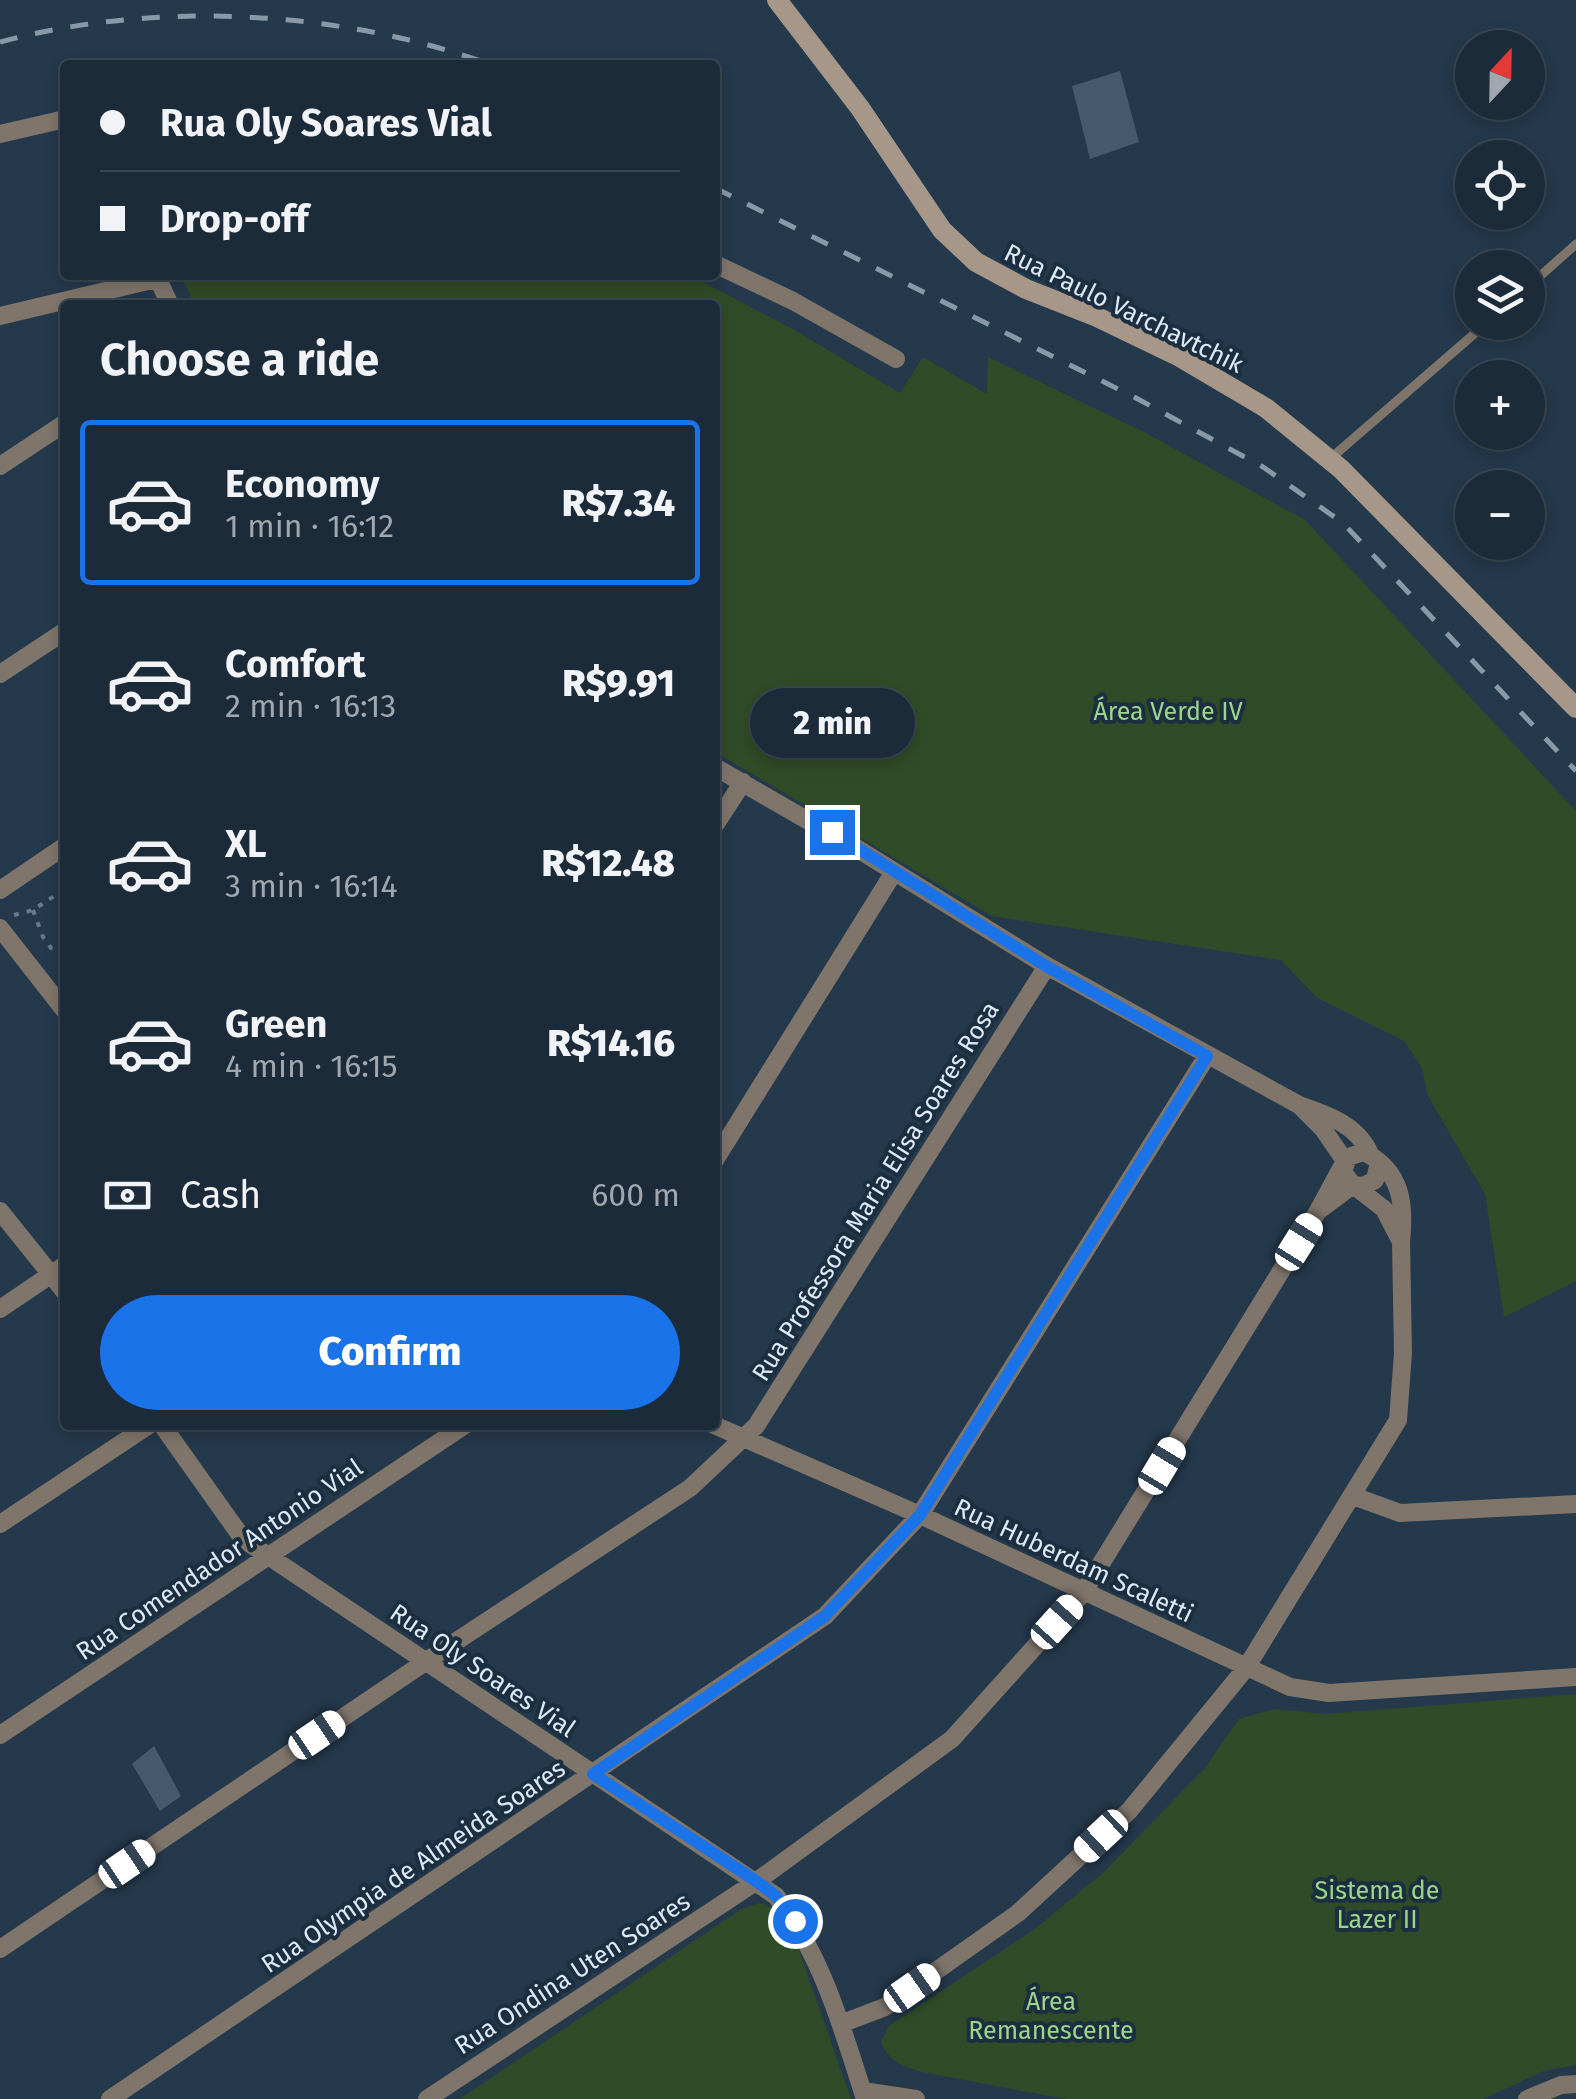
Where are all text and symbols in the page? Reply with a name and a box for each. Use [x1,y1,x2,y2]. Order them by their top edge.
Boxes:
north arrow [1455,30,1545,120]
map controls [1455,30,1545,560]
text: Rua Oly Soares Vial [160,100,492,146]
button: locate [1455,140,1545,230]
text: Drop-off [160,196,308,242]
street label: Rua Paulo Varchavtchik [999,238,1248,380]
button: layers [1455,250,1545,340]
text: Choose a ride [100,333,379,387]
button: + [1455,360,1545,450]
icon: car [105,458,195,548]
text: Economy [225,461,380,507]
button: − [1455,470,1545,560]
text: R$7.34 [562,480,675,526]
text: 1 min · 16:12 [225,507,394,545]
icon: car [105,638,195,728]
text: Comfort [225,641,366,687]
text: R$9.91 [562,660,675,706]
text: 2 min · 16:13 [225,687,396,725]
callout: 2 min [750,687,914,757]
park label: Área Verde IV [1093,696,1243,727]
text: 2 min [793,704,872,742]
route end [810,810,855,855]
icon: car [105,818,195,908]
text: XL [225,821,267,867]
text: R$12.48 [542,840,675,886]
text: 3 min · 16:14 [225,867,397,905]
street label: Rua Professora Maria Elisa Soares Rosa [746,996,1006,1387]
icon: car [105,998,195,1088]
text: Green [225,1001,328,1047]
text: R$14.16 [547,1020,675,1066]
text: 4 min · 16:15 [225,1047,398,1085]
icon: cash [100,1168,155,1223]
text: Cash [180,1172,261,1218]
text: 600 m [591,1176,680,1214]
car [1270,1209,1328,1275]
button: Confirm [100,1295,680,1410]
car [1134,1433,1190,1499]
street label: Rua Comendador Antonio Vial [71,1453,368,1667]
street label: Rua Huberdam Scaletti [949,1492,1198,1629]
car [1026,1590,1088,1654]
street label: Rua Oly Soares Vial [384,1598,581,1744]
car [284,1706,350,1764]
street label: Rua Olympia de Almeida Soares [256,1754,571,1980]
car [1069,1805,1133,1867]
car [94,1835,160,1893]
park label: Sistema de Lazer II [1315,1876,1439,1935]
street label: Rua Ondina Uten Soares [449,1886,696,2061]
route start [773,1899,818,1944]
car [879,1959,945,2017]
park label: Área Remanescente [968,1986,1134,2046]

